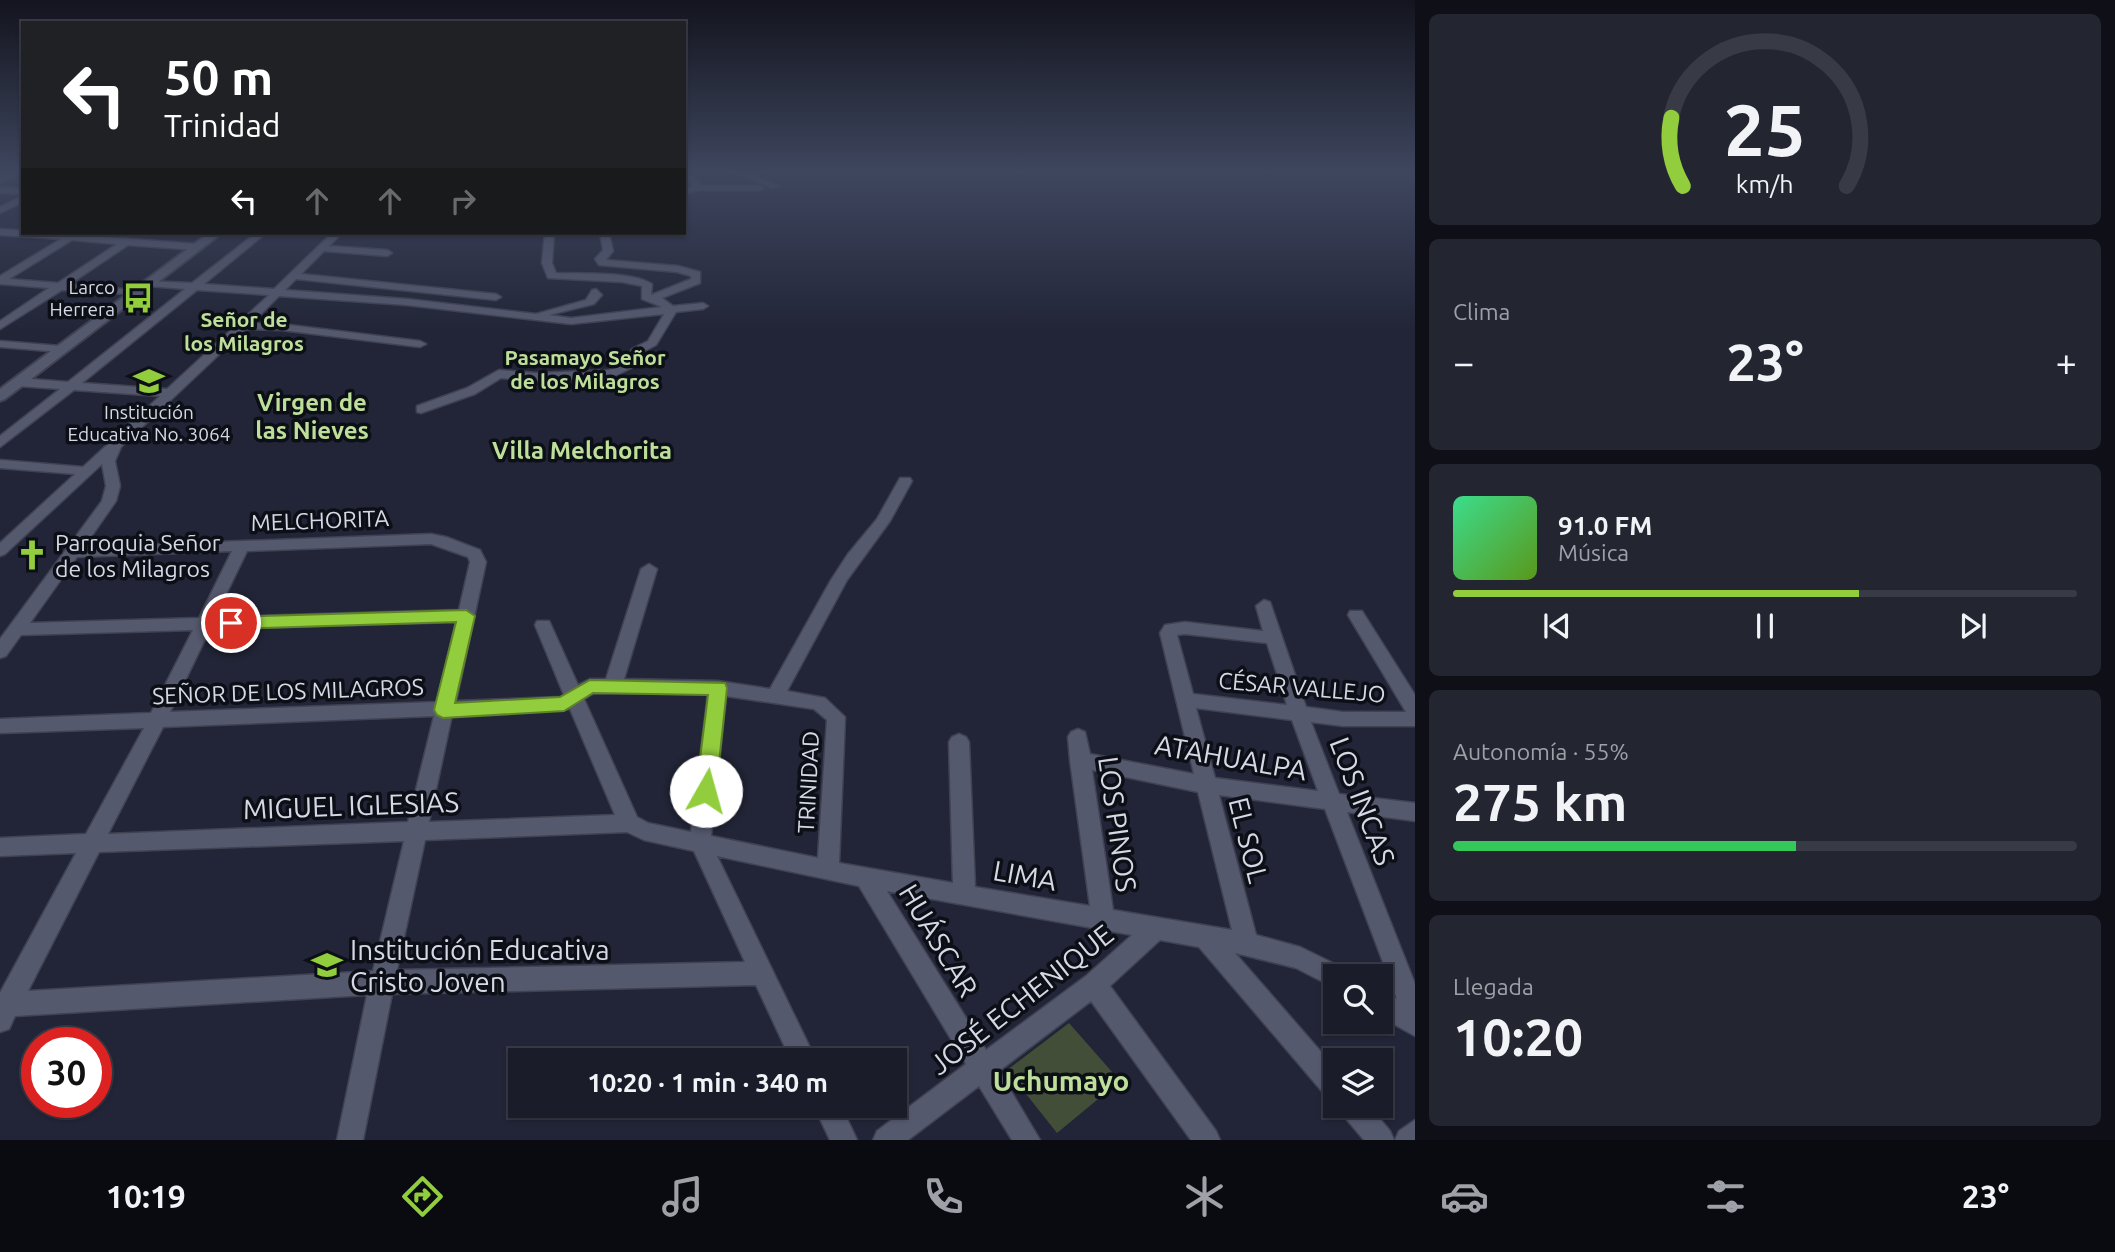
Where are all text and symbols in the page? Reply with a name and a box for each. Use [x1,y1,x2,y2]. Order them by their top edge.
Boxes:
icon: left [49,49,140,140]
text: 50 m [164,49,273,104]
text: 25 [1724,88,1806,170]
text: Trinidad [164,107,281,143]
text: km/h [1736,169,1794,197]
icon: left [225,182,263,220]
icon: ahead [298,182,336,220]
icon: ahead [371,182,409,220]
icon: right [444,182,482,220]
place label: Larco Herrera [49,276,115,320]
bus stop icon: Larco Herrera [121,281,155,315]
text: Clima [1453,299,1510,324]
district label: Señor de los Milagros [184,307,304,355]
text: 23° [1726,333,1804,391]
text: − [1453,341,1474,383]
text: + [2056,341,2077,383]
district label: Pasamayo Señor de los Milagros [504,345,666,393]
school or university icon: Institución Educativa No. 3064 [132,364,166,398]
district label: Virgen de las Nieves [255,389,369,444]
place label: Institución Educativa No. 3064 [68,401,230,445]
district label: Villa Melchorita [492,437,672,464]
street label: MELCHORITA [250,505,390,535]
text: 91.0 FM [1558,511,1652,540]
place label: Parroquia Señor de los Milagros [55,530,221,581]
church icon: Parroquia Señor de los Milagros [15,538,49,572]
text: Música [1558,540,1629,565]
pin [201,593,261,653]
icon: arrive [212,604,250,642]
icon: previous [1538,607,1576,645]
icon: pause [1746,607,1784,645]
icon: next [1954,607,1992,645]
street label: CÉSAR VALLEJO [1217,666,1387,707]
street label: SEÑOR DE LOS MILAGROS [152,674,424,708]
street label: ATAHUALPA [1153,728,1309,786]
street label: TRINIDAD [793,730,823,834]
street label: LOS INCAS [1324,733,1402,869]
text: Autonomía · 55% [1453,739,1629,764]
position arrow [669,754,743,828]
street label: LOS PINOS [1093,754,1143,894]
text: 275 km [1453,773,1627,831]
street label: MIGUEL IGLESIAS [242,786,460,824]
street label: EL SOL [1223,794,1275,886]
street label: LIMA [991,854,1059,896]
street label: HUÁSCAR [893,878,985,1002]
street label: JOSÉ ECHENIQUE [923,917,1119,1080]
place label: Institución Educativa Cristo Joven [350,934,610,997]
school or university icon: Institución Educativa Cristo Joven [310,948,344,982]
map controls [1323,964,1393,1118]
button: search [1323,964,1393,1034]
text: Llegada [1453,974,1534,999]
text: 10:20 [1453,1008,1583,1066]
speed limit sign: 30 [21,1027,112,1118]
button: layers [1323,1048,1393,1118]
district label: Uchumayo [993,1065,1129,1096]
text: 10:20 · 1 min · 340 m [587,1068,828,1097]
icon: directions [398,1172,447,1221]
icon: music [658,1172,707,1221]
icon: phone [919,1172,968,1221]
icon: climate [1180,1172,1229,1221]
icon: car [1440,1172,1489,1221]
icon: filters [1701,1172,1750,1221]
text: 10:19 [106,1178,186,1214]
text: 23° [1962,1178,2009,1214]

